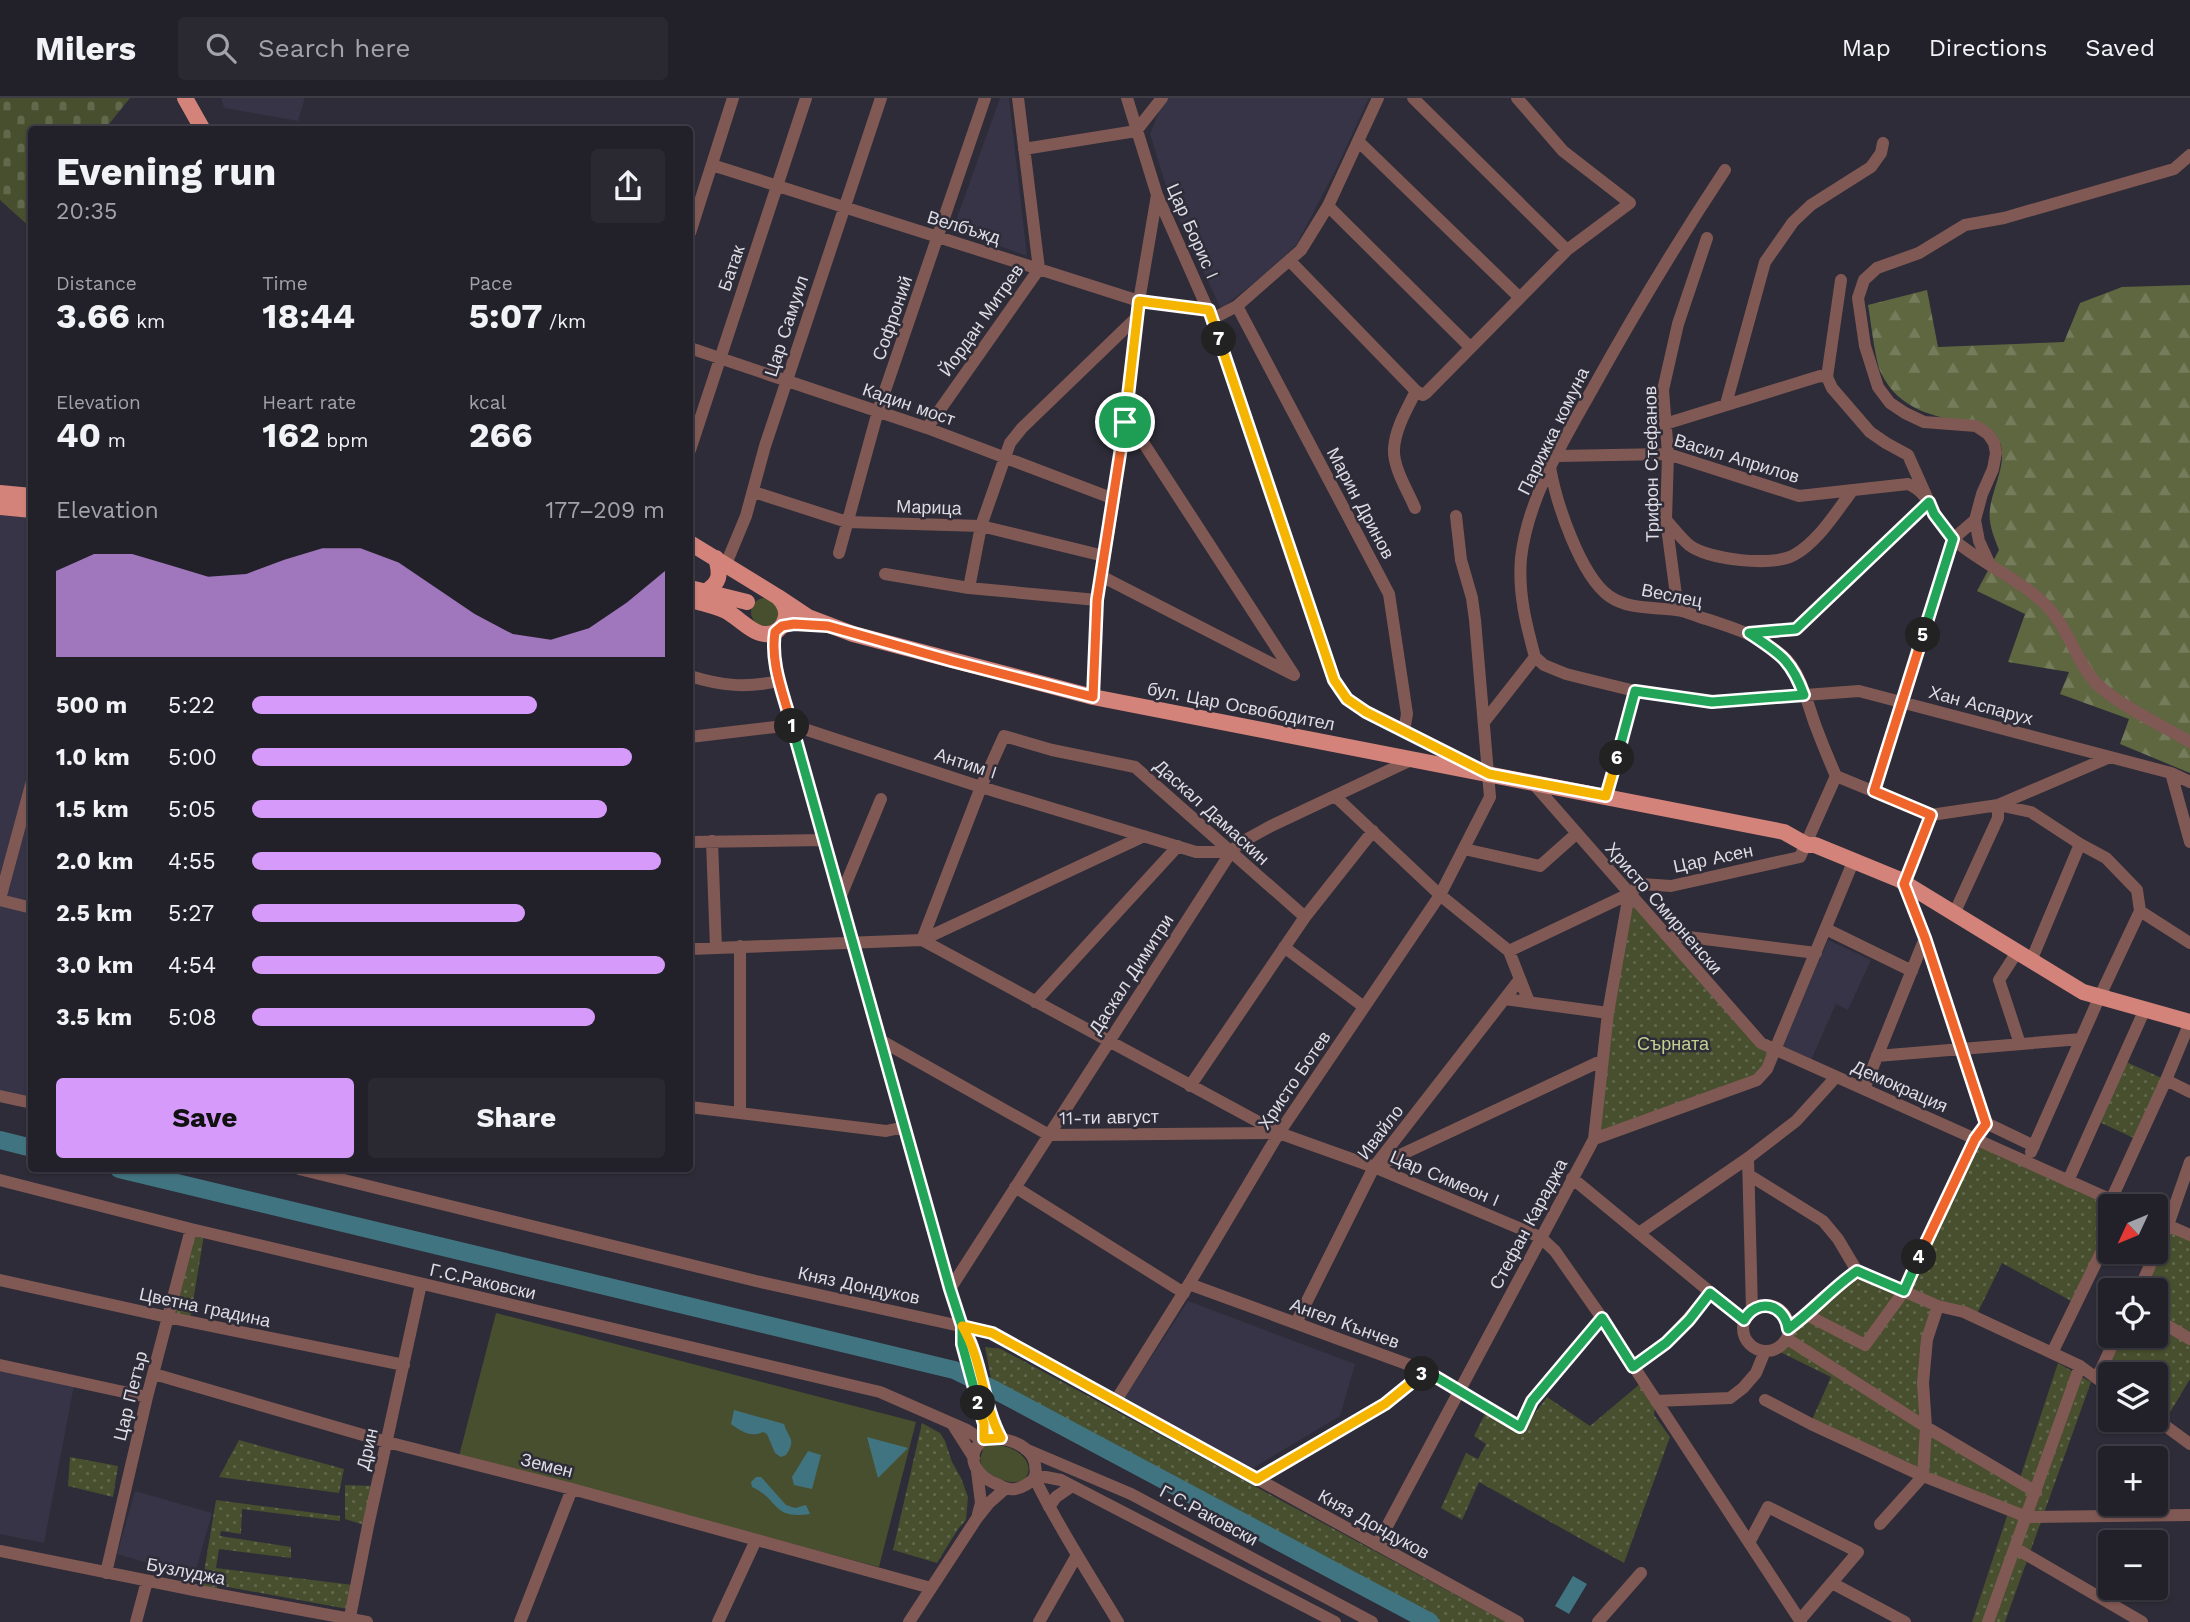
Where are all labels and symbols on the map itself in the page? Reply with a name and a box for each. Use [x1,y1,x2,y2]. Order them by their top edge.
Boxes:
street label: Цар Борис I [1163,180,1223,282]
street label: Велбъжд [925,206,1004,248]
street label: Батак [713,242,749,294]
street label: Йордан Митрев [935,260,1027,380]
street label: Цар Самуил [760,273,812,379]
street label: Софроний [868,273,916,363]
pin: 7 [1202,322,1236,356]
street label: Парижка комуна [1513,363,1593,498]
street label: Кадин мост [860,378,958,430]
street label: Трифон Стефанов [1639,386,1663,542]
pin [1095,392,1155,452]
street label: Васил Априлов [1672,429,1802,487]
street label: Марин Дринов [1323,444,1399,562]
street label: Марица [896,495,963,519]
street label: Веслец [1640,579,1704,611]
pin: 5 [1906,618,1940,652]
street label: бул. Цар Освободител [1145,678,1337,734]
street label: Хан Аспарух [1927,681,2035,729]
pin: 1 [774,708,810,744]
pin: 6 [1600,740,1634,776]
street label: Антим I [932,743,1000,783]
street label: Даскал Дамаскин [1150,755,1274,869]
street label: Христо Смирненски [1601,838,1727,978]
street label: Цар Асен [1671,839,1755,877]
street label: Даскал Димитри [1084,910,1178,1038]
street label: Христо Ботев [1253,1027,1335,1133]
park label: Сърната [1637,1033,1710,1054]
street label: Демокрация [1849,1056,1951,1116]
street label: Ивайло [1353,1100,1407,1164]
street label: 11-ти август [1059,1106,1159,1128]
street label: Цар Симеон I [1387,1146,1503,1210]
street label: Стефан Караджа [1485,1154,1572,1293]
north arrow [2098,1194,2168,1264]
pin: 4 [1902,1240,1937,1274]
street label: Г.С.Раковски [428,1259,538,1303]
street label: Княз Дондуков [796,1262,922,1308]
street label: Цветна градина [138,1283,273,1331]
street label: Ангел Кънчев [1287,1293,1403,1353]
street label: Цар Петър [109,1349,151,1443]
pin: 3 [1404,1356,1440,1392]
pin: 2 [960,1386,996,1420]
street label: Дрин [352,1426,382,1472]
street label: Земен [519,1448,575,1482]
street label: Г.С.Раковски [1156,1480,1262,1550]
street label: Княз Дондуков [1315,1485,1433,1563]
street label: Бузлуджа [145,1553,228,1589]

